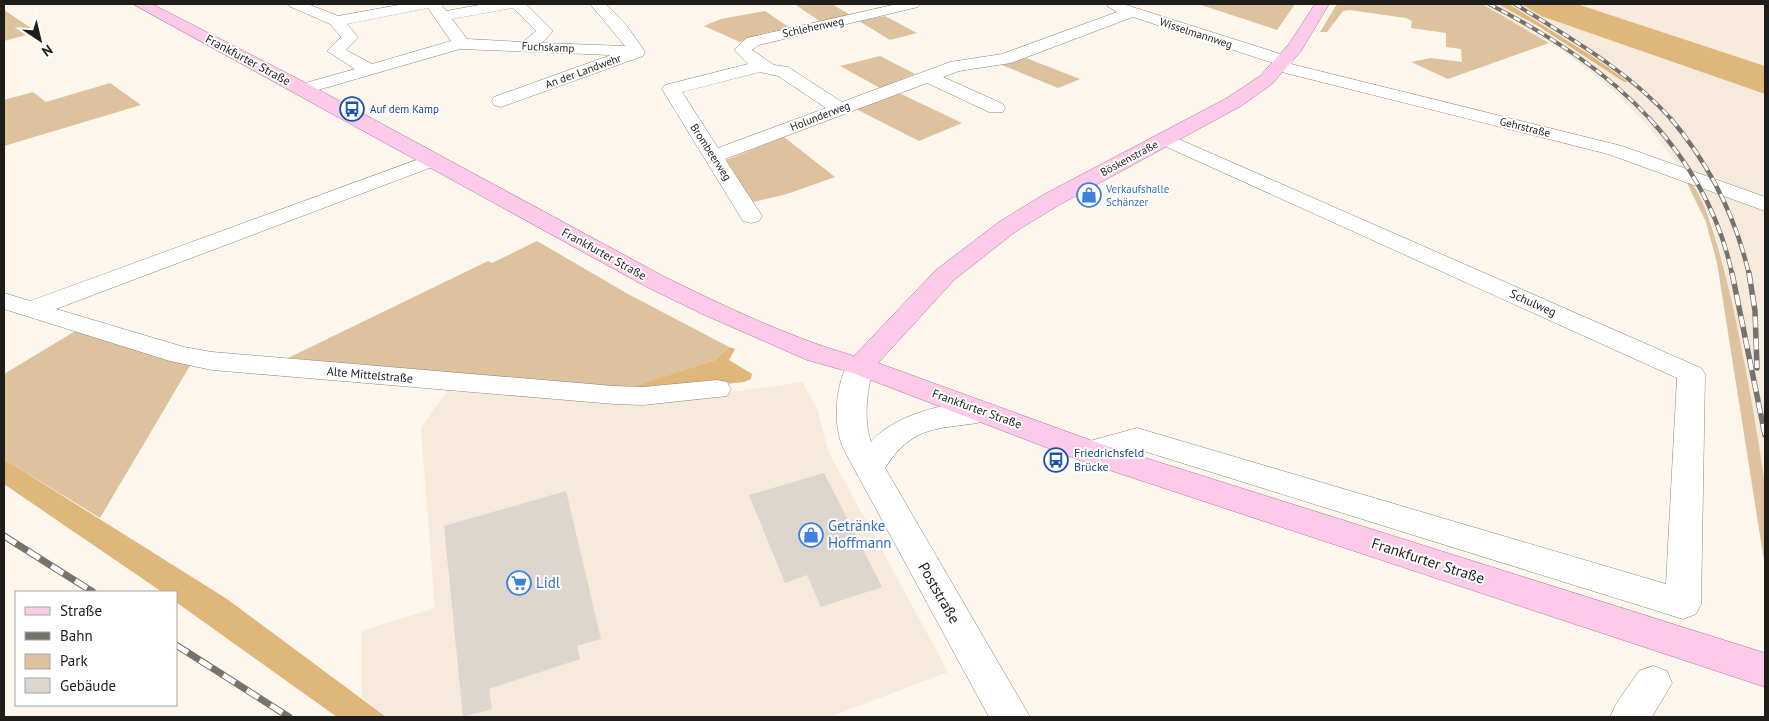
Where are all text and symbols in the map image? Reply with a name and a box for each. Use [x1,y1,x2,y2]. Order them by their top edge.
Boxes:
street label: Schlehenweg [781,14,845,40]
north arrow [15,15,65,65]
street label: Wisselmannweg [1158,15,1234,51]
street label: Frankfurter Straße [203,31,293,88]
street label: Fuchskamp [521,39,575,55]
text: N [39,41,56,61]
street label: An der Landwehr [543,51,623,91]
bus stop icon: Auf dem Kamp [339,96,365,122]
street label: Holunderweg [788,98,852,134]
place label: Auf dem Kamp [370,102,439,116]
street label: Gehrstraße [1498,114,1552,140]
street label: Brombeerweg [687,121,735,183]
street label: Böskenstraße [1098,137,1161,179]
shop icon: Verkaufshalle Schänzer [1076,182,1102,208]
place label: Verkaufshalle Schänzer [1105,182,1170,209]
street label: Frankfurter Straße [559,224,649,283]
street label: Schulweg [1508,286,1559,319]
street label: Alte Mittelstraße [326,363,414,386]
street label: Frankfurter Straße [930,385,1024,432]
place label: Friedrichsfeld Brücke [1074,445,1144,474]
bus stop icon: Friedrichsfeld Brücke [1043,447,1069,473]
place label: Getränke Hoffmann [828,516,892,552]
shop icon: Getränke Hoffmann [798,522,824,548]
street label: Frankfurter Straße [1369,533,1487,588]
street label: Poststraße [914,559,965,627]
supermarket icon: Lidl [506,570,532,596]
place label: Lidl [536,573,561,592]
legend [15,591,178,706]
text: Straße [60,601,102,620]
text: Bahn [60,626,93,645]
text: Park [60,651,88,670]
text: Gebäude [60,676,116,695]

